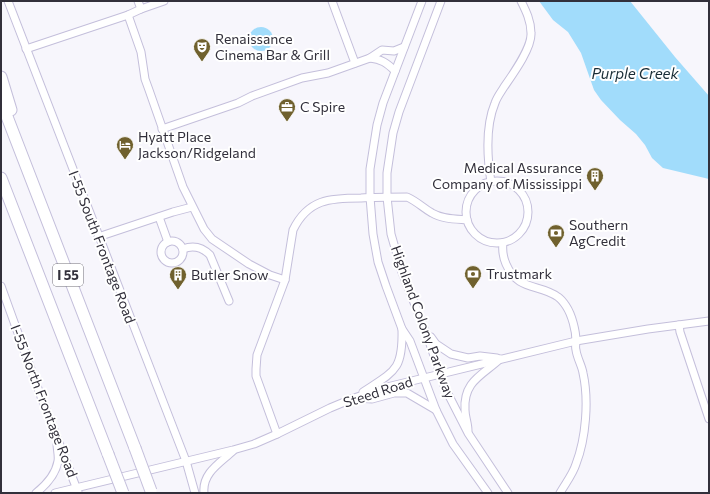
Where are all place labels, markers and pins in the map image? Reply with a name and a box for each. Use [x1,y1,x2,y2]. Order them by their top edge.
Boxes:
place label: Renaissance Cinema Bar & Grill [215,30,330,63]
theatre icon: Renaissance Cinema Bar & Grill [192,37,212,62]
office icon: C Spire [277,97,297,122]
place label: C Spire [300,98,345,115]
place label: Hyatt Place Jackson/Ridgeland [138,128,256,161]
hotel icon: Hyatt Place Jackson/Ridgeland [115,135,135,160]
place label: Medical Assurance Company of Mississippi [432,159,582,192]
building icon: Medical Assurance Company of Mississippi [585,166,605,191]
place label: Southern AgCredit [569,216,628,249]
bank icon: Southern AgCredit [546,223,566,248]
bank icon: Trustmark [463,264,483,289]
building icon: Butler Snow [168,265,188,290]
place label: Trustmark [486,265,552,282]
place label: Butler Snow [191,266,268,283]

